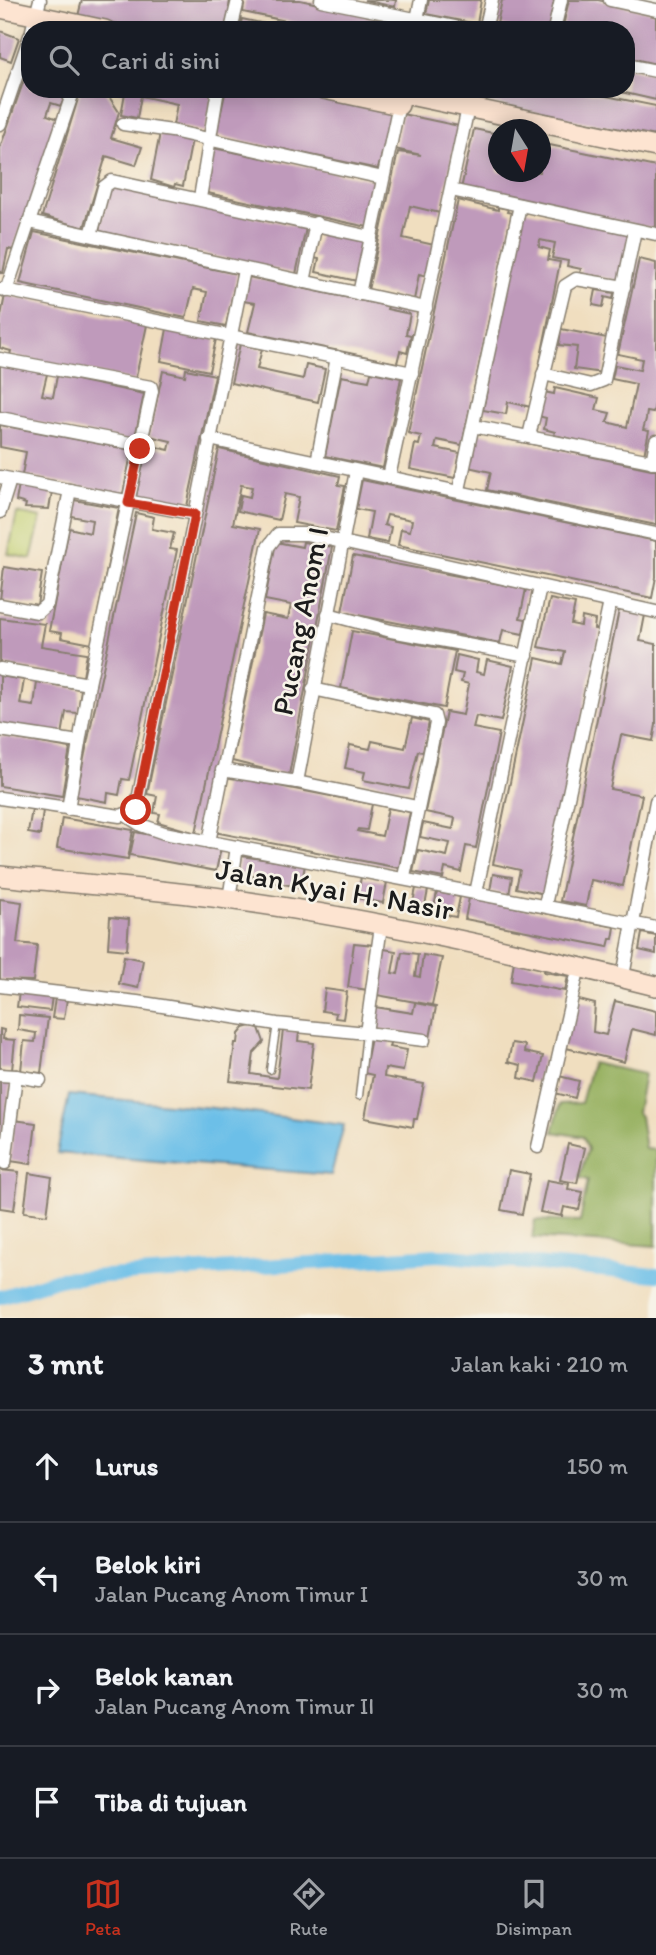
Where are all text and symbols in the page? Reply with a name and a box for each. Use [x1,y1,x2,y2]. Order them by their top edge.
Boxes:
search box [21,21,635,98]
icon: search [45,41,83,79]
text: Cari di sini [101,44,220,76]
north arrow [488,119,551,182]
route end [124,433,155,464]
street label: Pucang Anom I [264,524,336,718]
route start [120,794,151,825]
street label: Jalan Kyai H. Nasir [213,850,457,928]
text: 3 mnt [28,1345,104,1382]
text: Jalan kaki · 210 m [451,1350,628,1378]
icon: ahead [28,1447,66,1485]
text: Lurus [95,1450,158,1482]
text: 150 m [567,1452,628,1480]
text: Belok kiri [95,1548,201,1580]
icon: left [28,1559,66,1597]
text: 30 m [577,1564,628,1592]
text: Jalan Pucang Anom Timur I [95,1580,368,1608]
text: Belok kanan [95,1660,233,1692]
icon: right [28,1671,66,1709]
text: 30 m [577,1676,628,1704]
text: Jalan Pucang Anom Timur II [95,1692,374,1720]
icon: arrive [28,1783,66,1821]
text: Tiba di tujuan [95,1786,247,1818]
tab: Peta [84,1875,122,1940]
tab: Rute [290,1875,328,1940]
tab: Disimpan [495,1875,572,1940]

